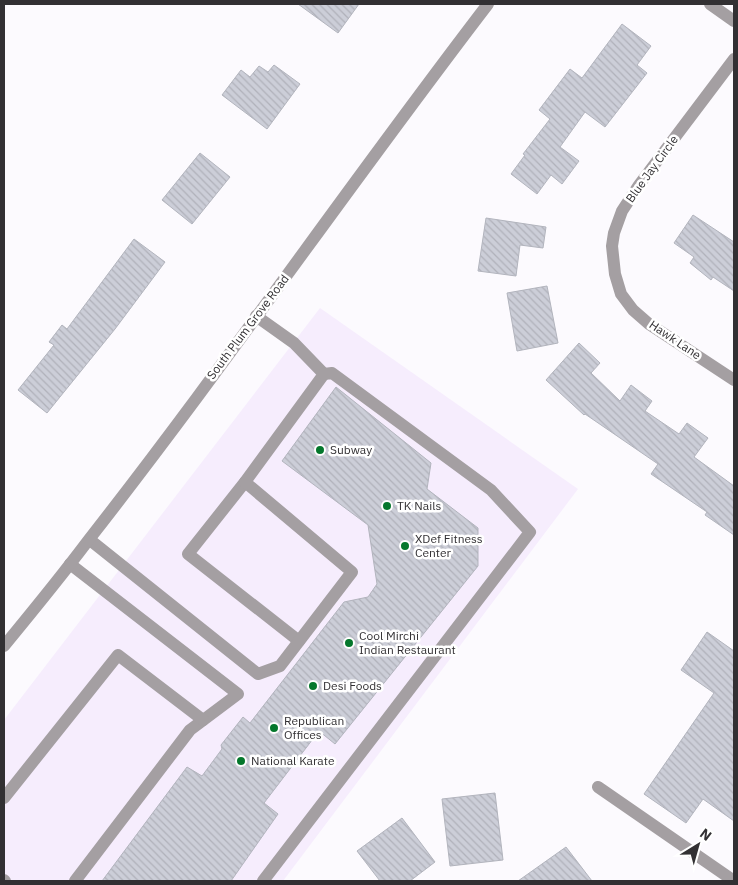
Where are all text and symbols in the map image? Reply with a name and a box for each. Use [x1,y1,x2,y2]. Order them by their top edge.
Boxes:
street label: Blue Jay Circle [622,132,681,205]
street label: South Plum Grove Road [203,271,292,382]
street label: Hawk Lane [647,317,704,363]
place label: Subway [330,442,372,457]
marker: Subway [314,444,326,456]
place label: TK Nails [397,498,441,513]
marker: TK Nails [381,500,393,512]
place label: XDef Fitness Center [415,531,483,560]
marker: XDef Fitness Center [399,540,411,552]
place label: Cool Mirchi Indian Restaurant [359,628,456,657]
marker: Cool Mirchi Indian Restaurant [343,637,355,649]
place label: Desi Foods [323,678,382,693]
marker: Desi Foods [307,680,319,692]
place label: Republican Offices [284,713,344,742]
marker: Republican Offices [268,722,280,734]
place label: National Karate [251,753,335,768]
marker: National Karate [235,755,247,767]
north arrow [673,820,723,870]
text: N [696,824,715,845]

